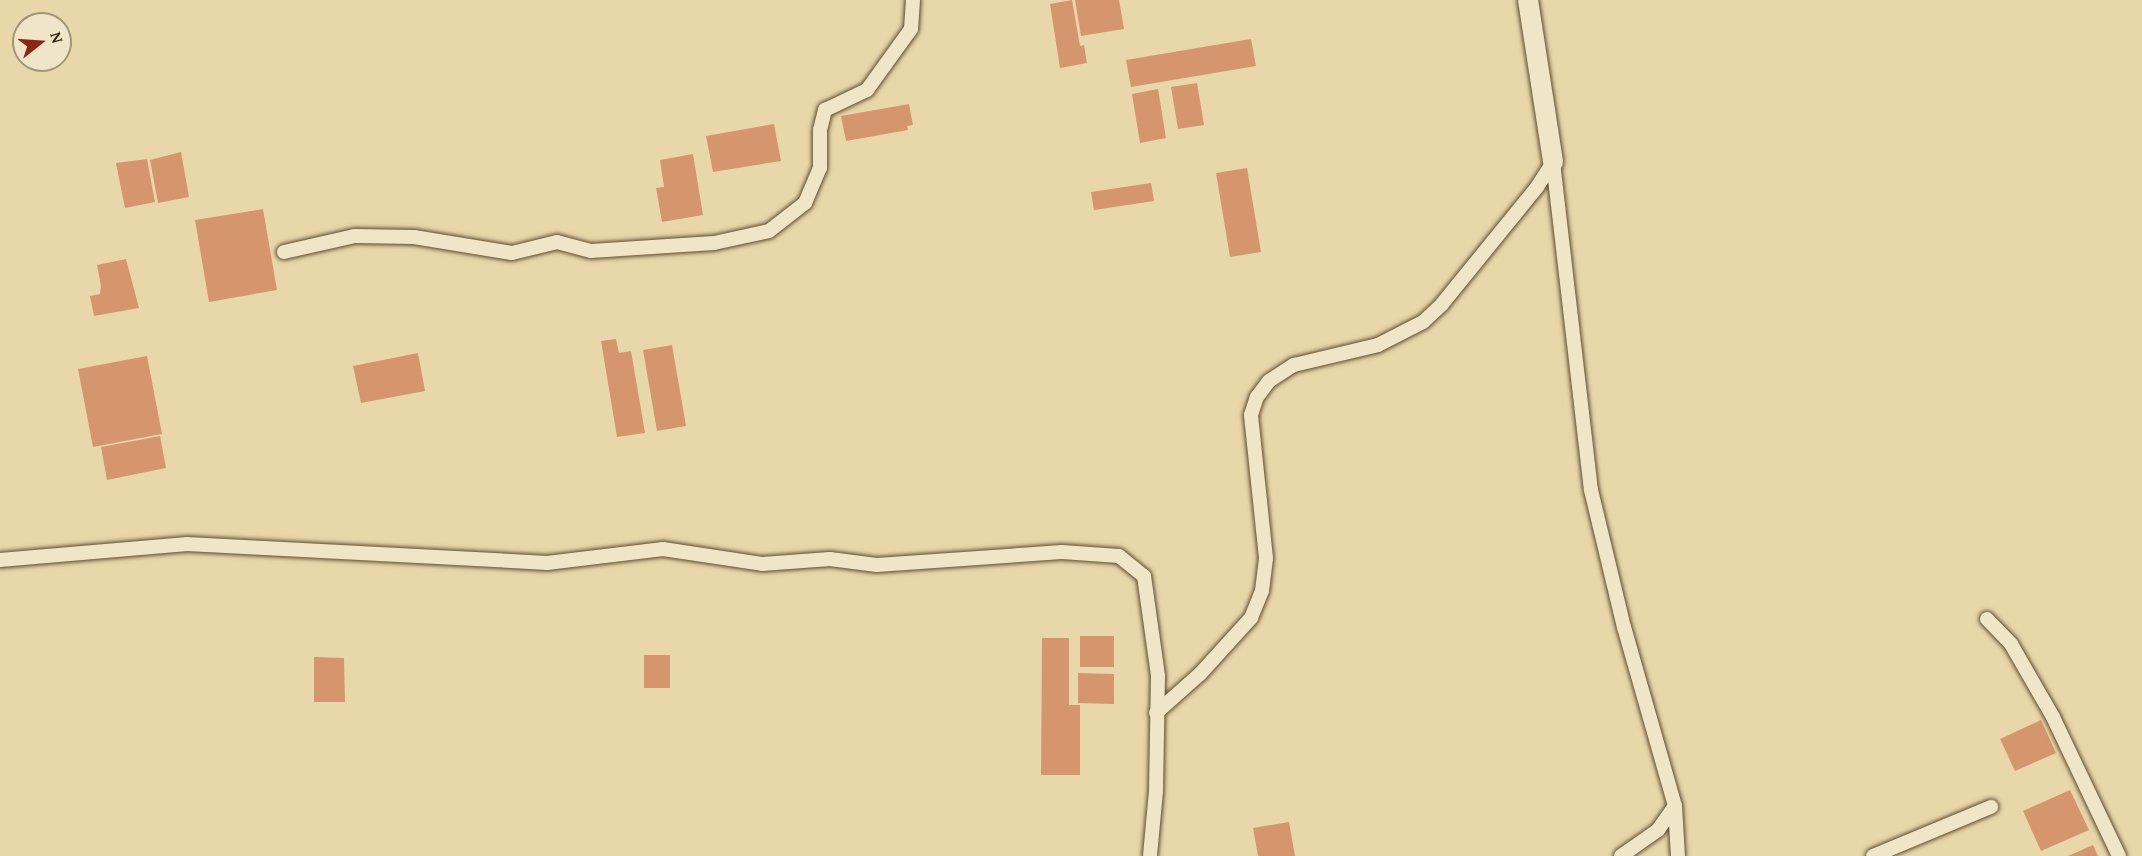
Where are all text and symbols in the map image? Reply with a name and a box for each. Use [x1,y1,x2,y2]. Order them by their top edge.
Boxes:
north arrow [12,12,72,72]
text: N [44,29,70,46]

